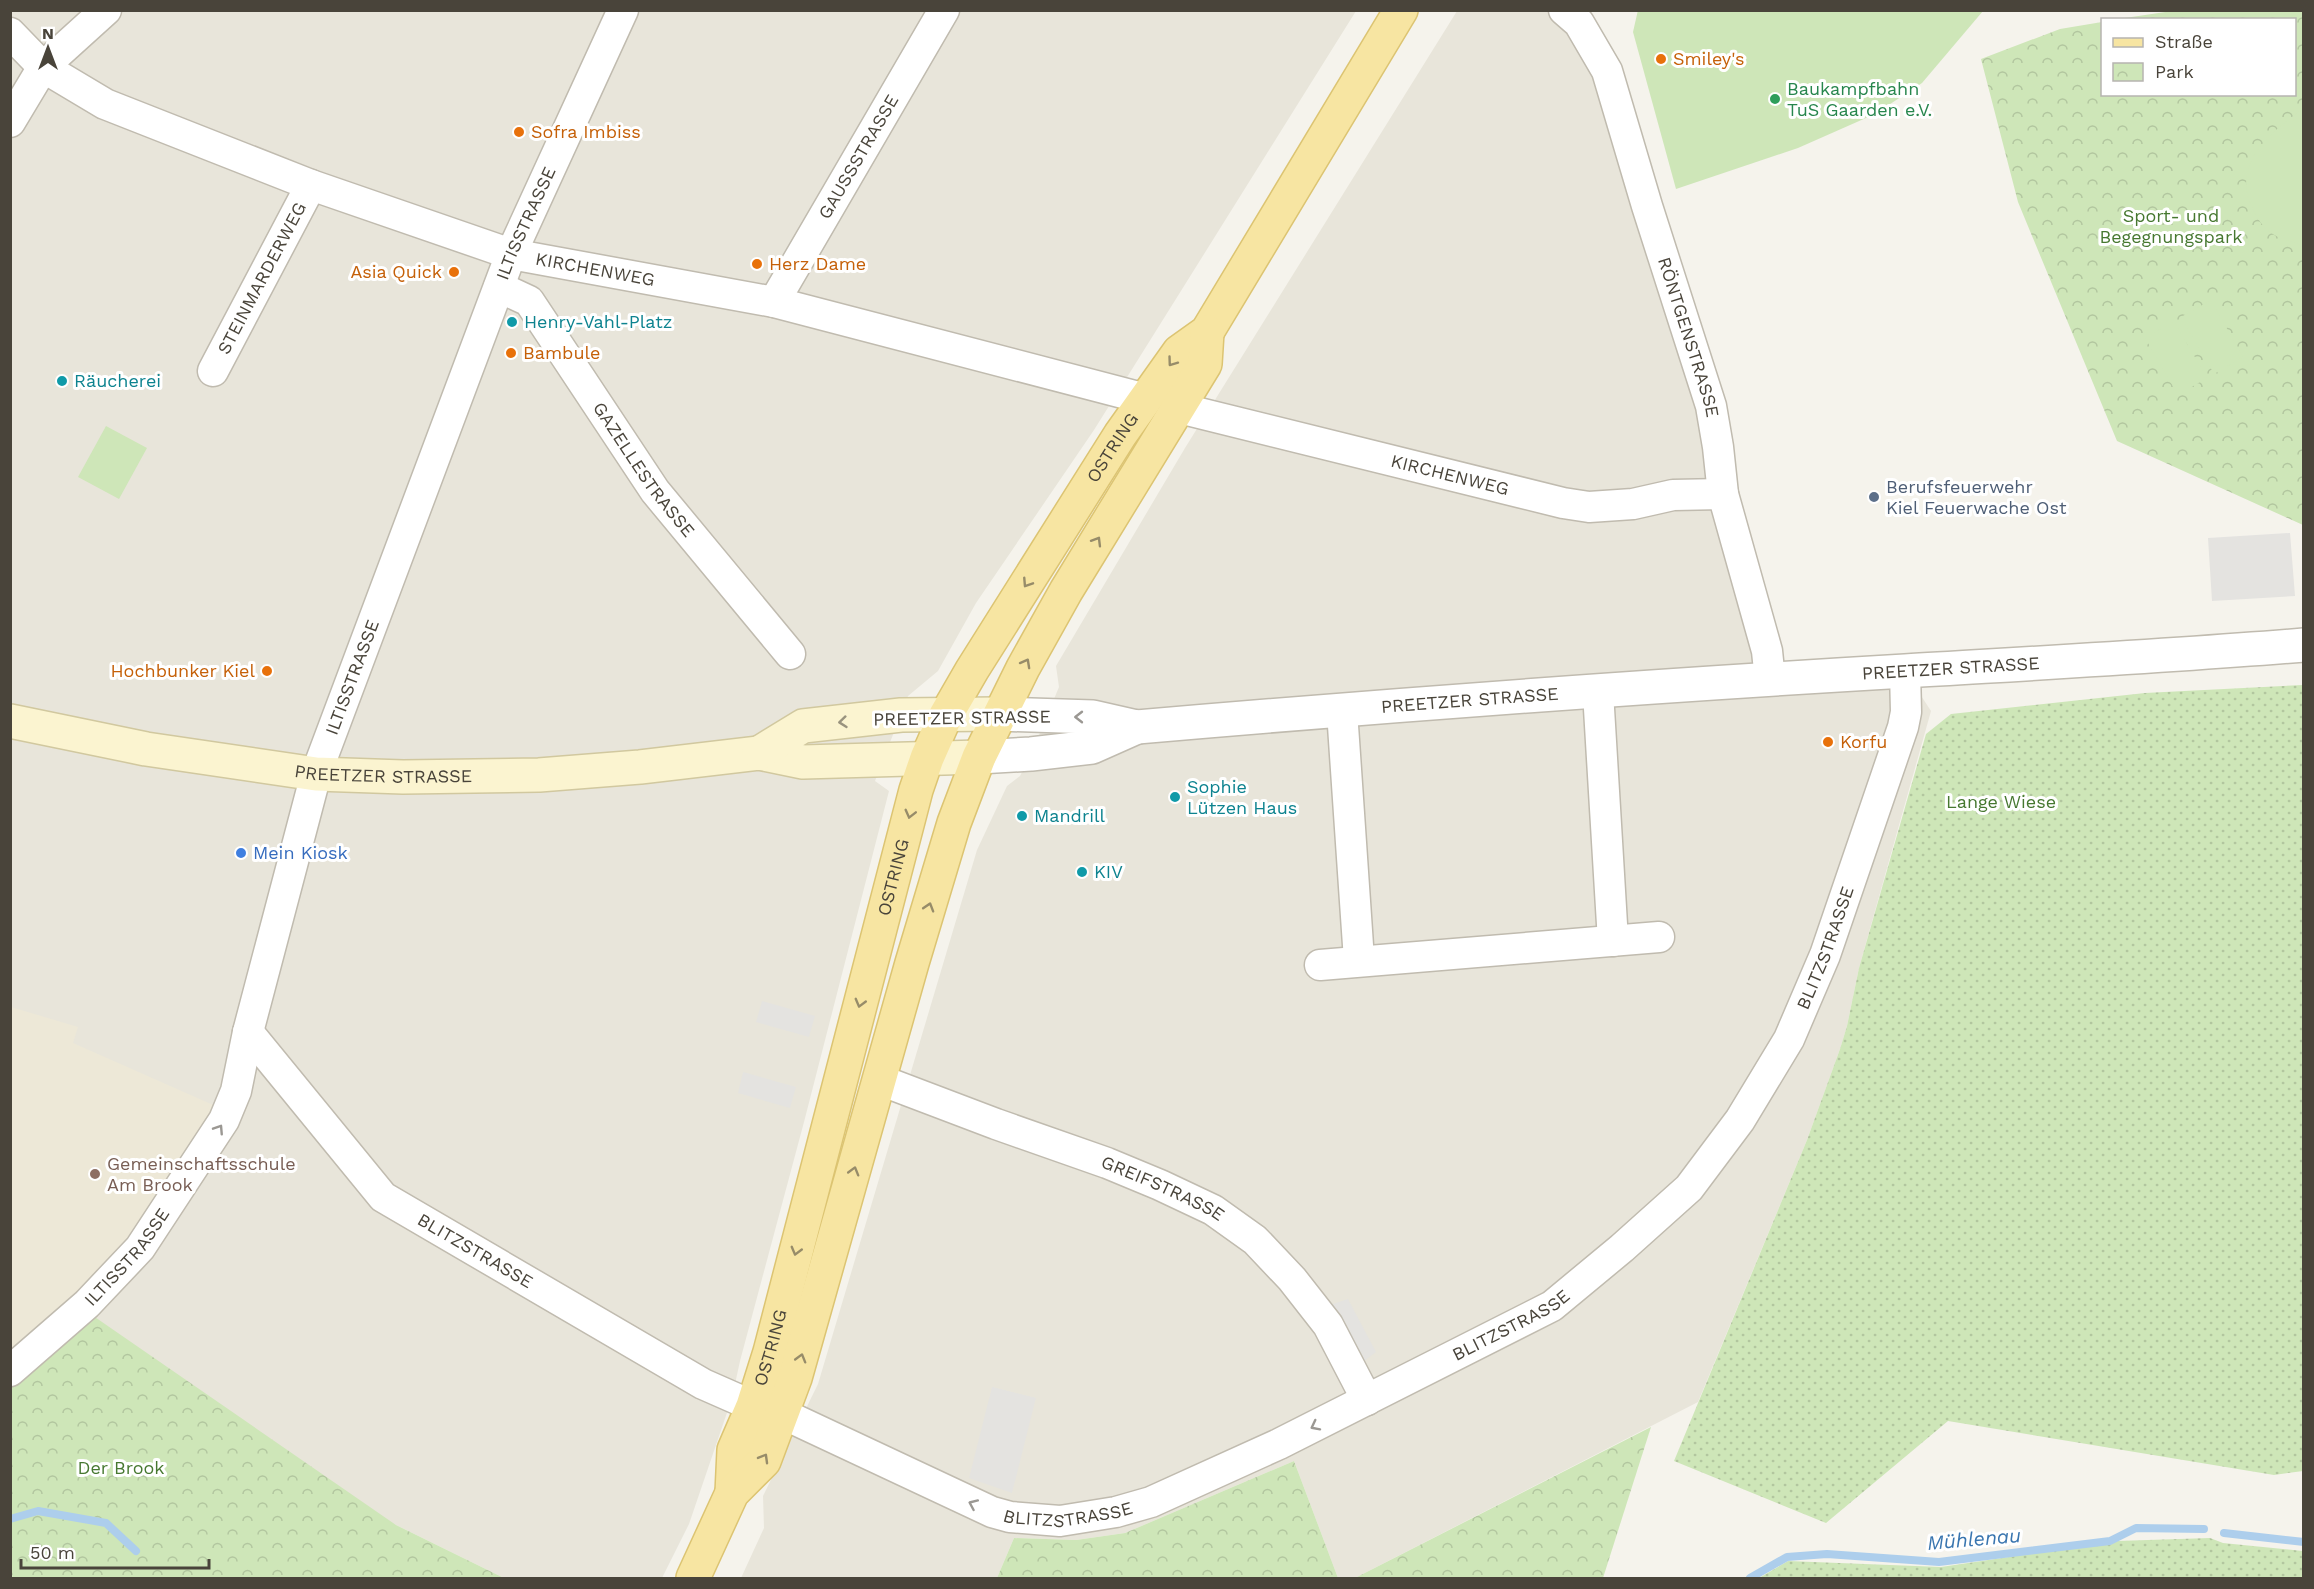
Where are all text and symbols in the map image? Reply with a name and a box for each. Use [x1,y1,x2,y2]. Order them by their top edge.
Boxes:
north arrow [18,18,78,78]
legend [2101,18,2296,96]
text: N [42,24,54,43]
text: Straße [2155,31,2213,52]
place label: Smiley's [1673,48,1745,69]
marker: Smiley's [1654,52,1668,66]
text: Park [2155,61,2194,82]
place label: Baukampfbahn TuS Gaarden e.V. [1787,78,1932,120]
street label: GAUSSSTRASSE [814,91,903,223]
marker: Baukampfbahn TuS Gaarden e.V. [1768,92,1782,106]
place label: Sofra Imbiss [531,121,641,142]
marker: Sofra Imbiss [512,125,526,139]
street label: ILTISSTRASSE [491,163,560,283]
street label: STEINMARDERWEG [213,198,310,358]
park label: Sport- und Begegnungspark [2099,205,2243,247]
street label: KIRCHENWEG [534,248,657,290]
place label: Herz Dame [769,253,866,274]
street label: RÖNTGENSTRASSE [1654,254,1724,419]
marker: Herz Dame [750,257,764,271]
place label: Asia Quick [350,261,442,282]
marker: Asia Quick [447,265,461,279]
place label: Henry-Vahl-Platz [524,311,672,332]
marker: Henry-Vahl-Platz [505,315,519,329]
place label: Bambule [523,342,600,363]
marker: Bambule [504,346,518,360]
one-way arrow [1168,355,1179,366]
place label: Räucherei [74,370,161,391]
marker: Räucherei [55,374,69,388]
street label: GAZELLESTRASSE [589,398,699,541]
street label: OSTRING [1082,409,1142,486]
street label: KIRCHENWEG [1389,450,1511,499]
place label: Berufsfeuerwehr Kiel Feuerwache Ost [1886,476,2067,518]
marker: Berufsfeuerwehr Kiel Feuerwache Ost [1867,490,1881,504]
one-way arrow [1090,537,1101,547]
one-way arrow [1022,577,1034,587]
street label: ILTISSTRASSE [321,616,383,738]
street label: PREETZER STRASSE [1861,652,2040,684]
one-way arrow [1019,659,1030,669]
place label: Hochbunker Kiel [111,660,255,681]
marker: Hochbunker Kiel [260,664,274,678]
street label: PREETZER STRASSE [1380,683,1559,717]
street label: PREETZER STRASSE [873,705,1051,730]
one-way arrow [1075,711,1084,723]
one-way arrow [838,715,847,727]
place label: Korfu [1840,731,1887,752]
marker: Korfu [1821,735,1835,749]
street label: PREETZER STRASSE [293,760,472,787]
place label: Sophie Lützen Haus [1187,776,1297,818]
marker: Sophie Lützen Haus [1168,790,1182,804]
park label: Lange Wiese [1946,791,2056,812]
place label: Mandrill [1034,805,1106,826]
one-way arrow [904,809,917,819]
marker: Mandrill [1015,809,1029,823]
street label: OSTRING [873,836,913,918]
place label: Mein Kiosk [253,842,348,863]
marker: Mein Kiosk [234,846,248,860]
place label: KIV [1094,861,1123,882]
marker: KIV [1075,865,1089,879]
street label: BLITZSTRASSE [1792,883,1858,1012]
one-way arrow [922,902,934,913]
one-way arrow [855,997,867,1008]
one-way arrow [211,1124,222,1135]
street label: GREIFSTRASSE [1098,1151,1229,1225]
place label: Gemeinschaftsschule Am Brook [107,1153,296,1195]
one-way arrow [847,1166,859,1177]
marker: Gemeinschaftsschule Am Brook [88,1167,102,1181]
street label: ILTISSTRASSE [80,1204,173,1310]
street label: BLITZSTRASSE [414,1209,537,1292]
one-way arrow [790,1246,803,1256]
street label: BLITZSTRASSE [1449,1285,1574,1365]
street label: OSTRING [749,1307,791,1388]
one-way arrow [793,1354,806,1364]
one-way arrow [1311,1419,1321,1430]
one-way arrow [756,1454,768,1464]
park label: Der Brook [77,1457,165,1478]
street label: BLITZSTRASSE [1001,1497,1135,1531]
one-way arrow [969,1499,980,1511]
water label: Mühlenau [1926,1523,2022,1555]
scale bar [21,1532,208,1570]
text: 50 m [30,1542,75,1563]

